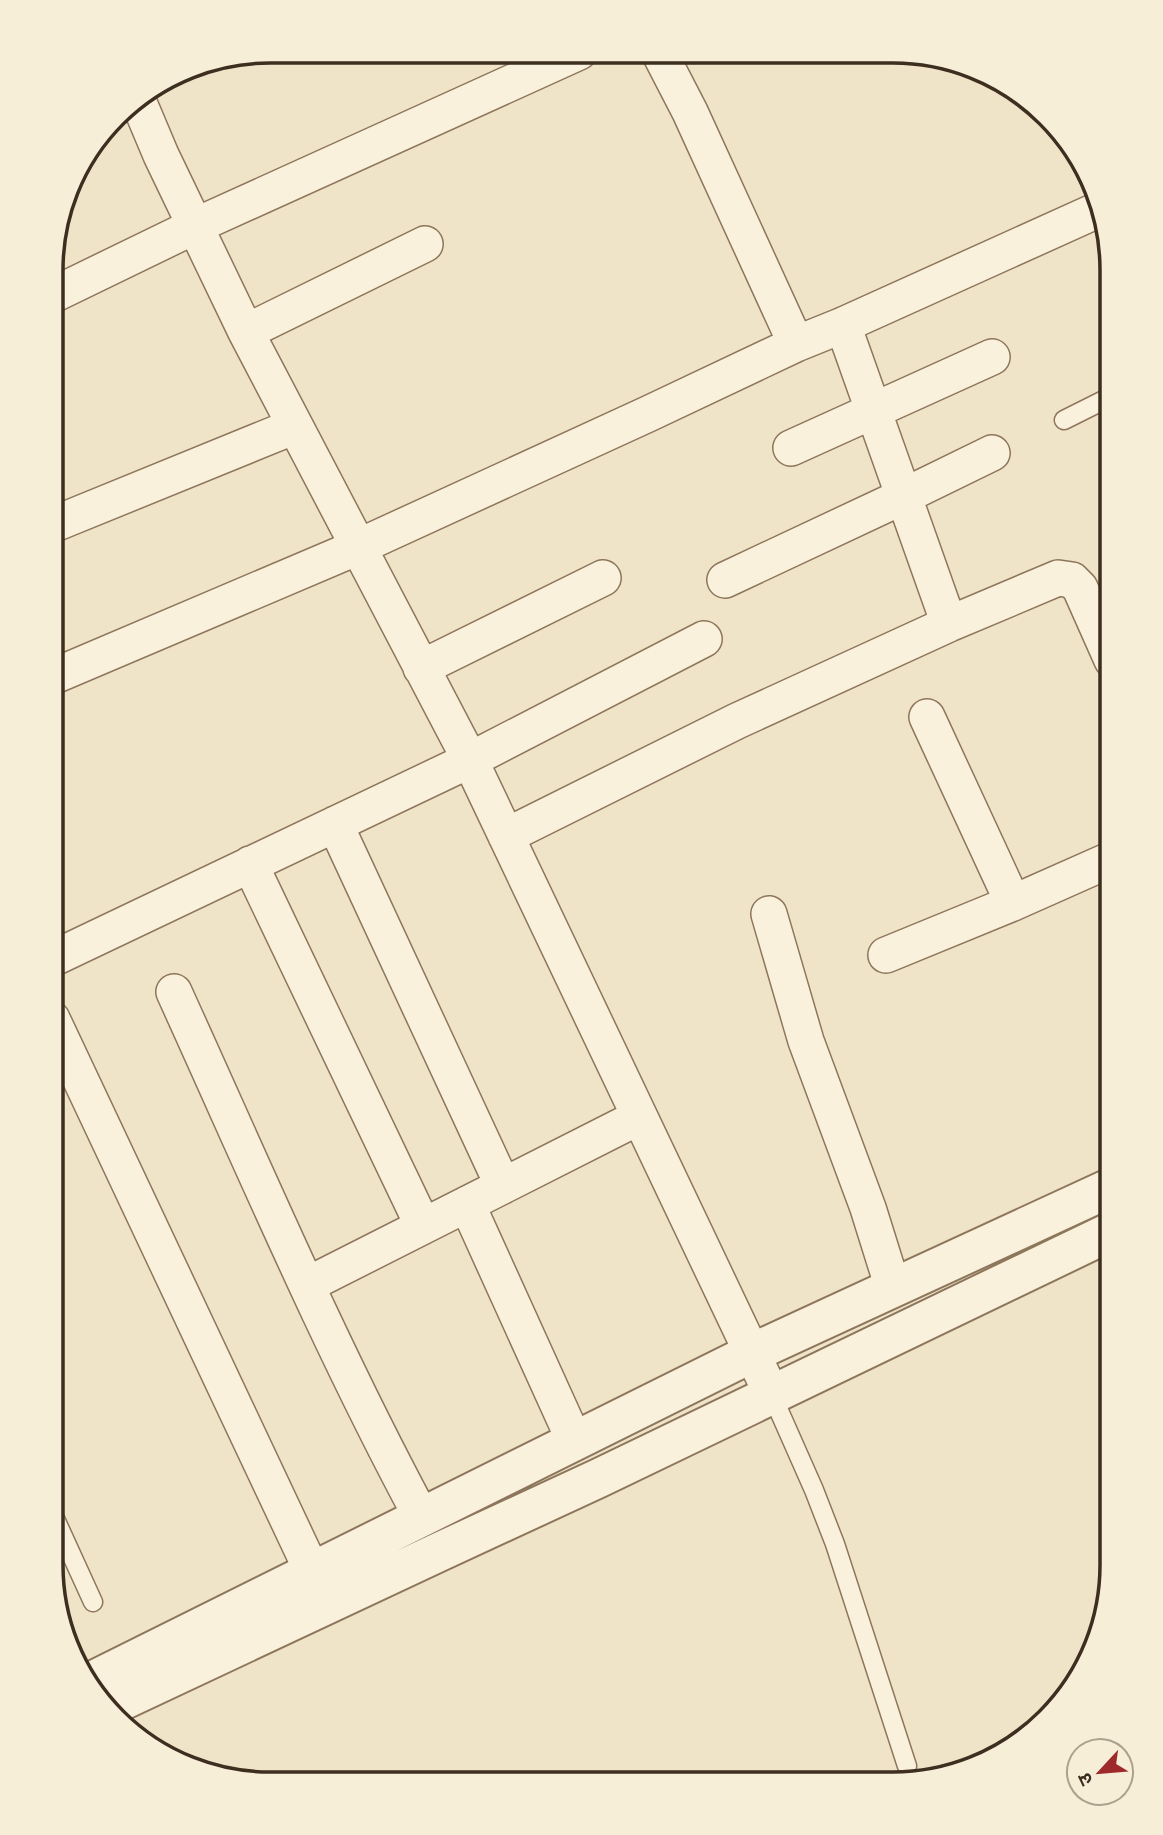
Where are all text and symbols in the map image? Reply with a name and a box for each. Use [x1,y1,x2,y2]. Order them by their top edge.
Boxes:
north arrow [1065,1737,1135,1807]
text: उ [1070,1768,1099,1790]

